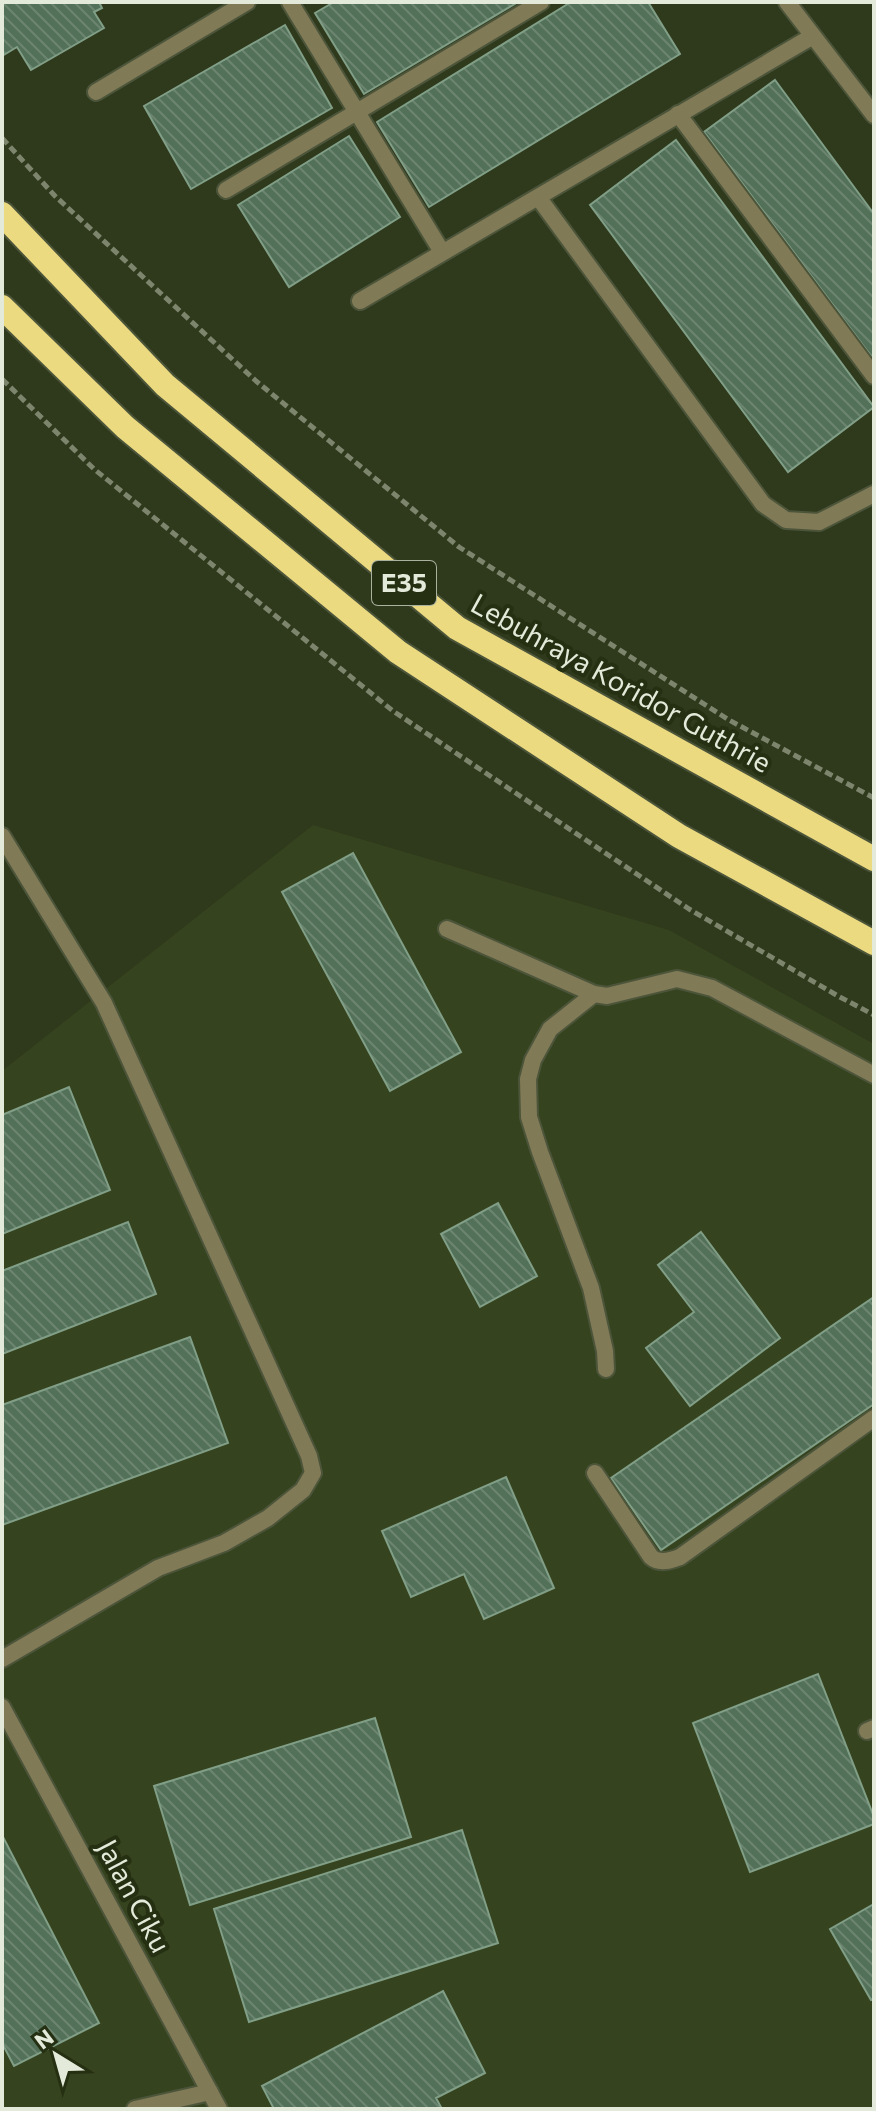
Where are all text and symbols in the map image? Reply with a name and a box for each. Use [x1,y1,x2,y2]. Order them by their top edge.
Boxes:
road number: E35 [372,561,436,605]
street label: Lebuhraya Koridor Guthrie [466,585,777,779]
street label: Jalan Ciku [91,1833,179,1958]
north arrow [16,2015,96,2095]
text: N [29,2023,58,2054]

